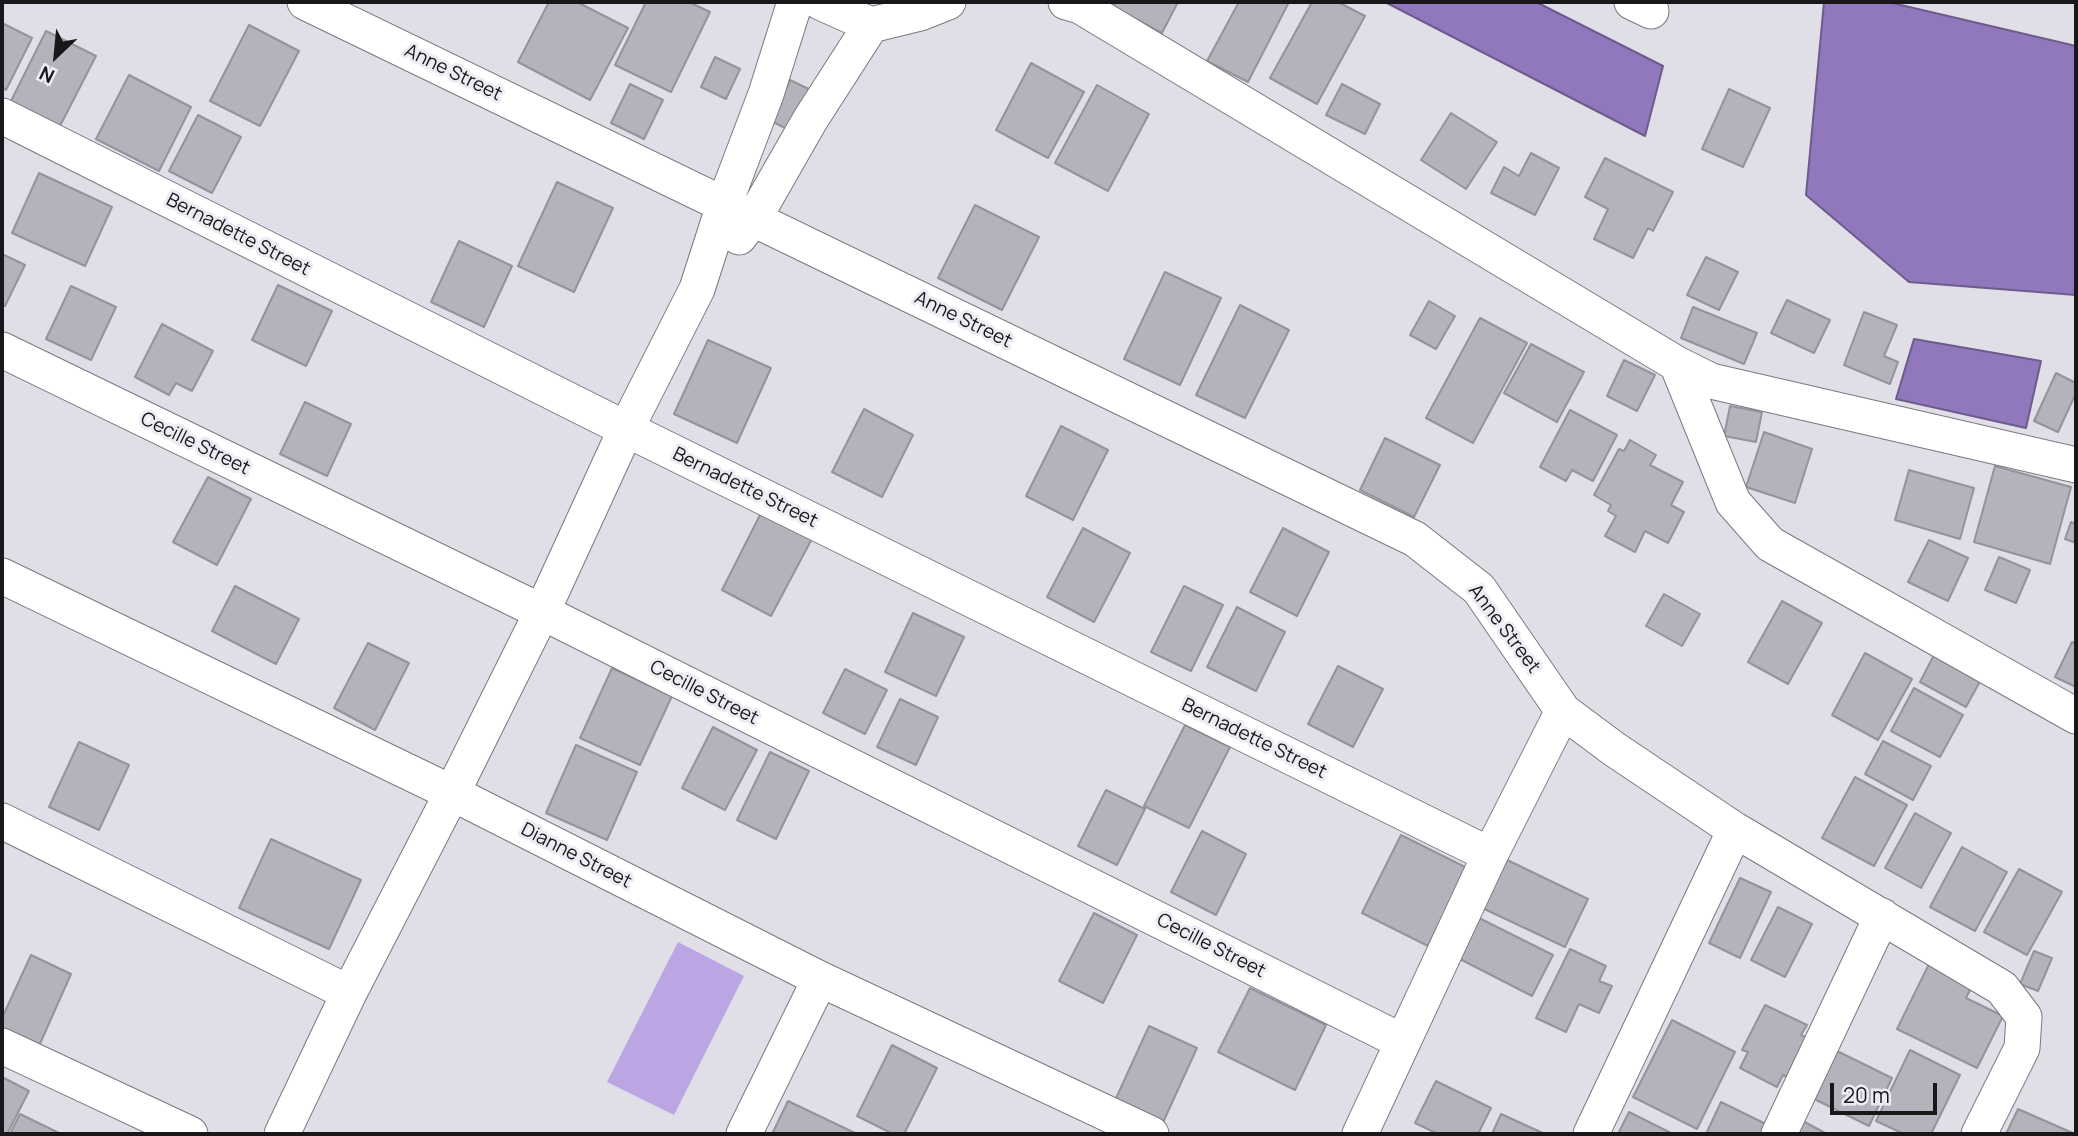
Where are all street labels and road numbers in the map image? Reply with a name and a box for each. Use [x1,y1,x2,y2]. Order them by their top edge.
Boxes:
street label: Anne Street [401,40,505,106]
street label: Bernadette Street [162,189,314,281]
street label: Anne Street [911,287,1015,353]
street label: Cecille Street [137,408,253,480]
street label: Bernadette Street [669,443,821,533]
street label: Anne Street [1463,580,1545,678]
street label: Cecille Street [646,656,762,730]
street label: Bernadette Street [1178,694,1330,784]
street label: Dianne Street [517,818,635,894]
street label: Cecille Street [1153,909,1269,983]

